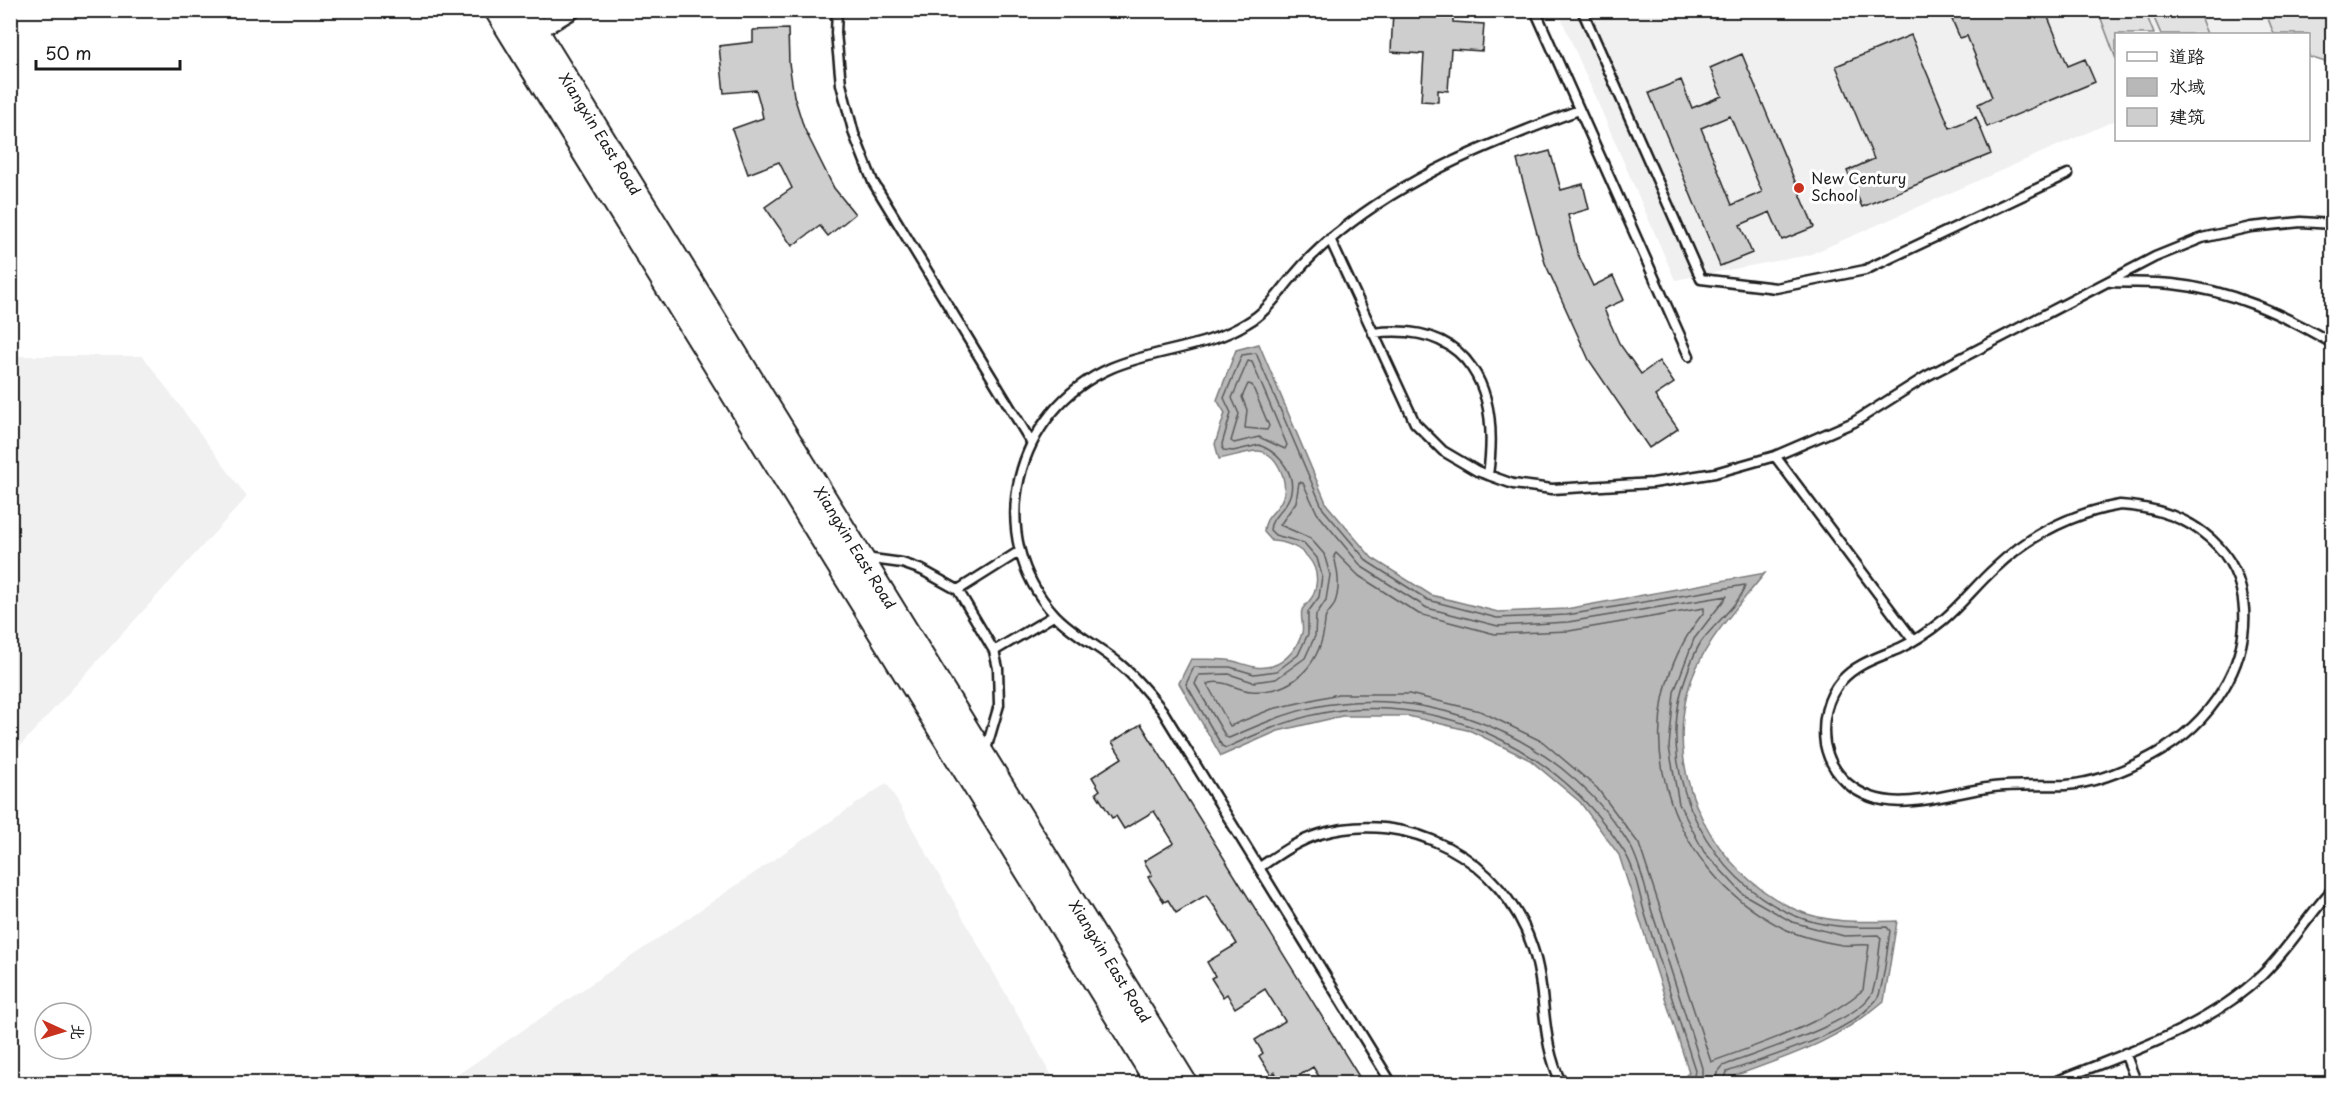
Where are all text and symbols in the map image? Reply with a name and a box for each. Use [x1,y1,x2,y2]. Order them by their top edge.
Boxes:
scale bar [36,33,180,71]
legend [2115,33,2310,141]
text: 50 m [45,39,92,66]
text: 道路 [2169,42,2205,69]
street label: Xiangxin East Road [554,68,648,199]
text: 水域 [2169,72,2205,99]
text: 建筑 [2169,102,2205,129]
place label: New Century School [1811,166,1906,206]
marker: New Century School [1792,181,1806,195]
street label: Xiangxin East Road [809,481,903,613]
street label: Xiangxin East Road [1064,895,1158,1027]
north arrow [33,1001,93,1061]
text: 北 [66,1023,91,1041]

